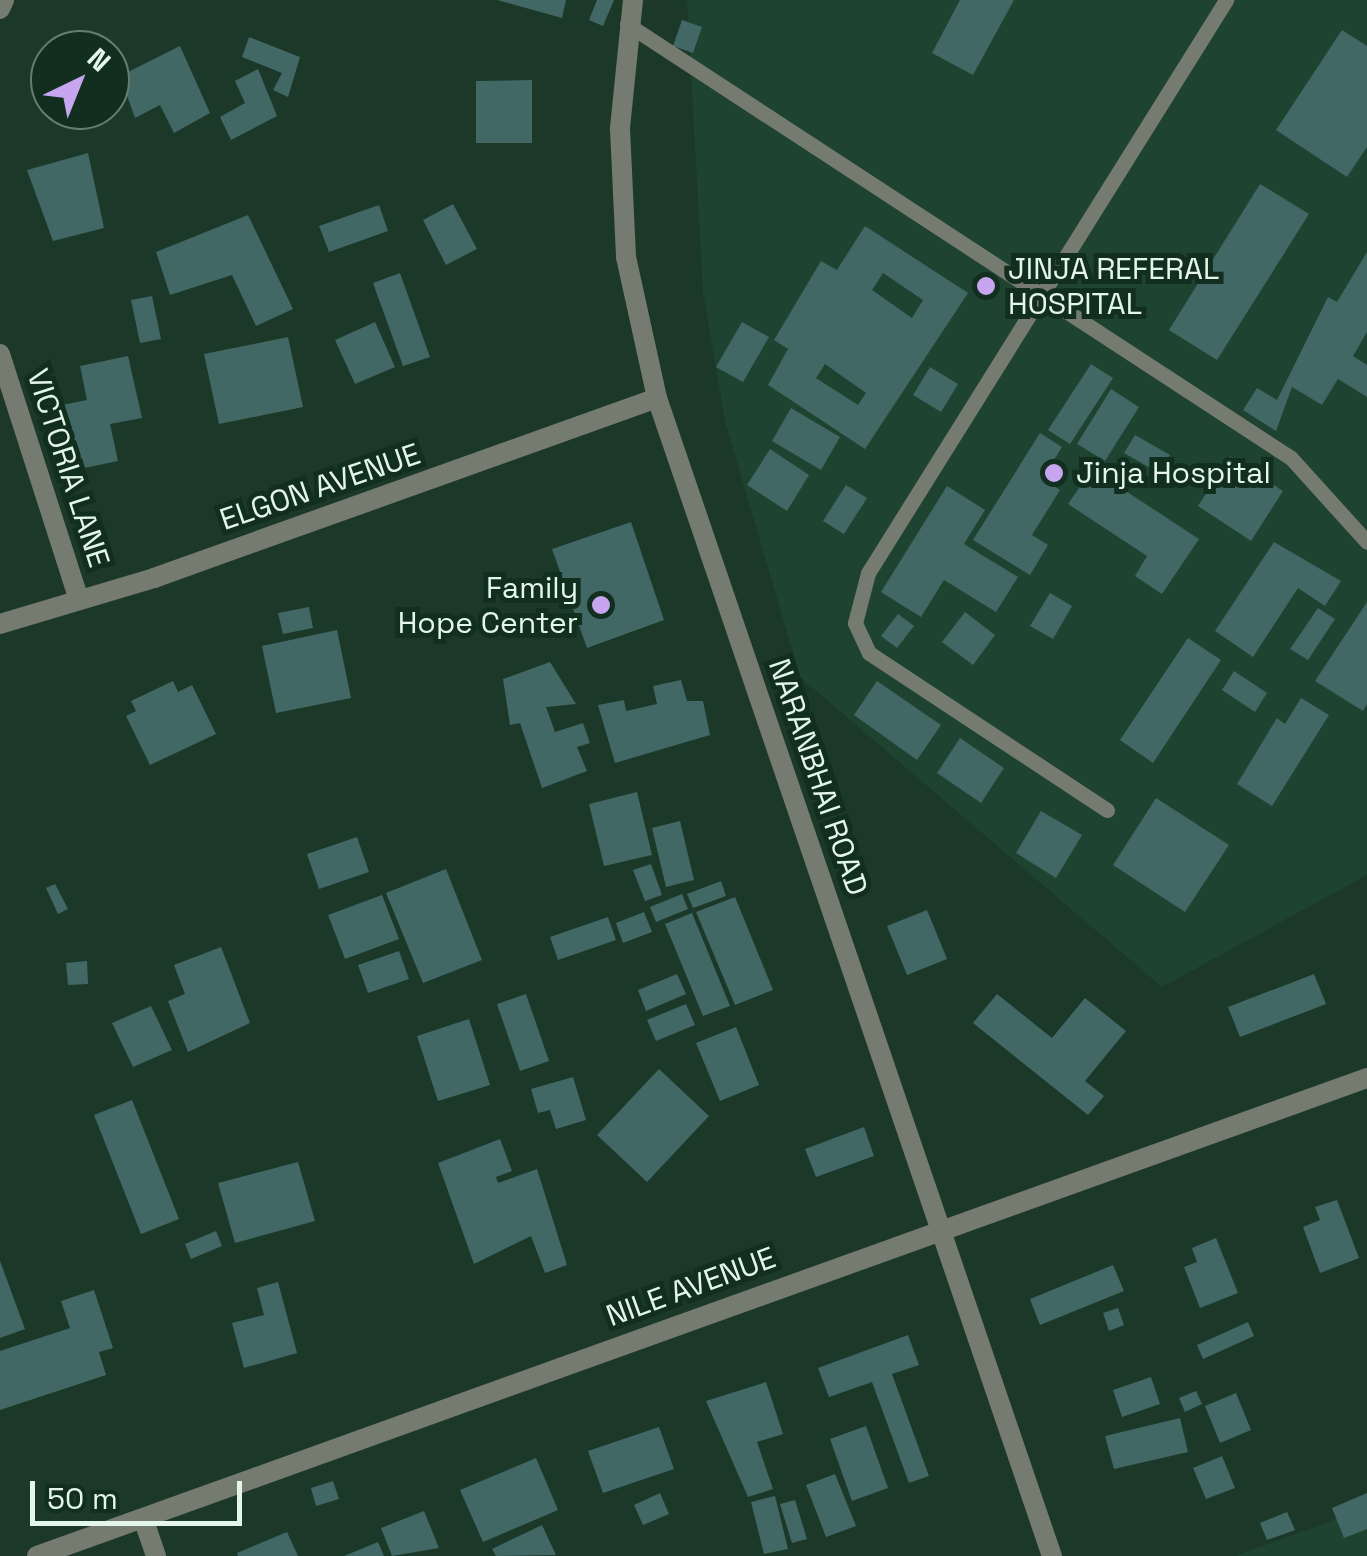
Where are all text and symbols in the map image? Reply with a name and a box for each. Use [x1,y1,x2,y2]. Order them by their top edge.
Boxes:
north arrow [30,30,130,130]
text: N [80,40,118,79]
place label: JINJA REFERAL HOSPITAL [1008,251,1220,322]
marker: JINJA REFERAL HOSPITAL [973,273,999,299]
street label: VICTORIA LANE [19,364,117,572]
street label: ELGON AVENUE [215,436,425,538]
place label: Jinja Hospital [1076,455,1271,491]
marker: Jinja Hospital [1041,460,1067,486]
place label: Family Hope Center [398,570,578,640]
marker: Family Hope Center [588,592,614,618]
street label: NARANBHAI ROAD [761,654,875,900]
street label: NILE AVENUE [601,1240,781,1334]
scale bar [35,1461,248,1523]
text: 50 m [47,1479,118,1518]

